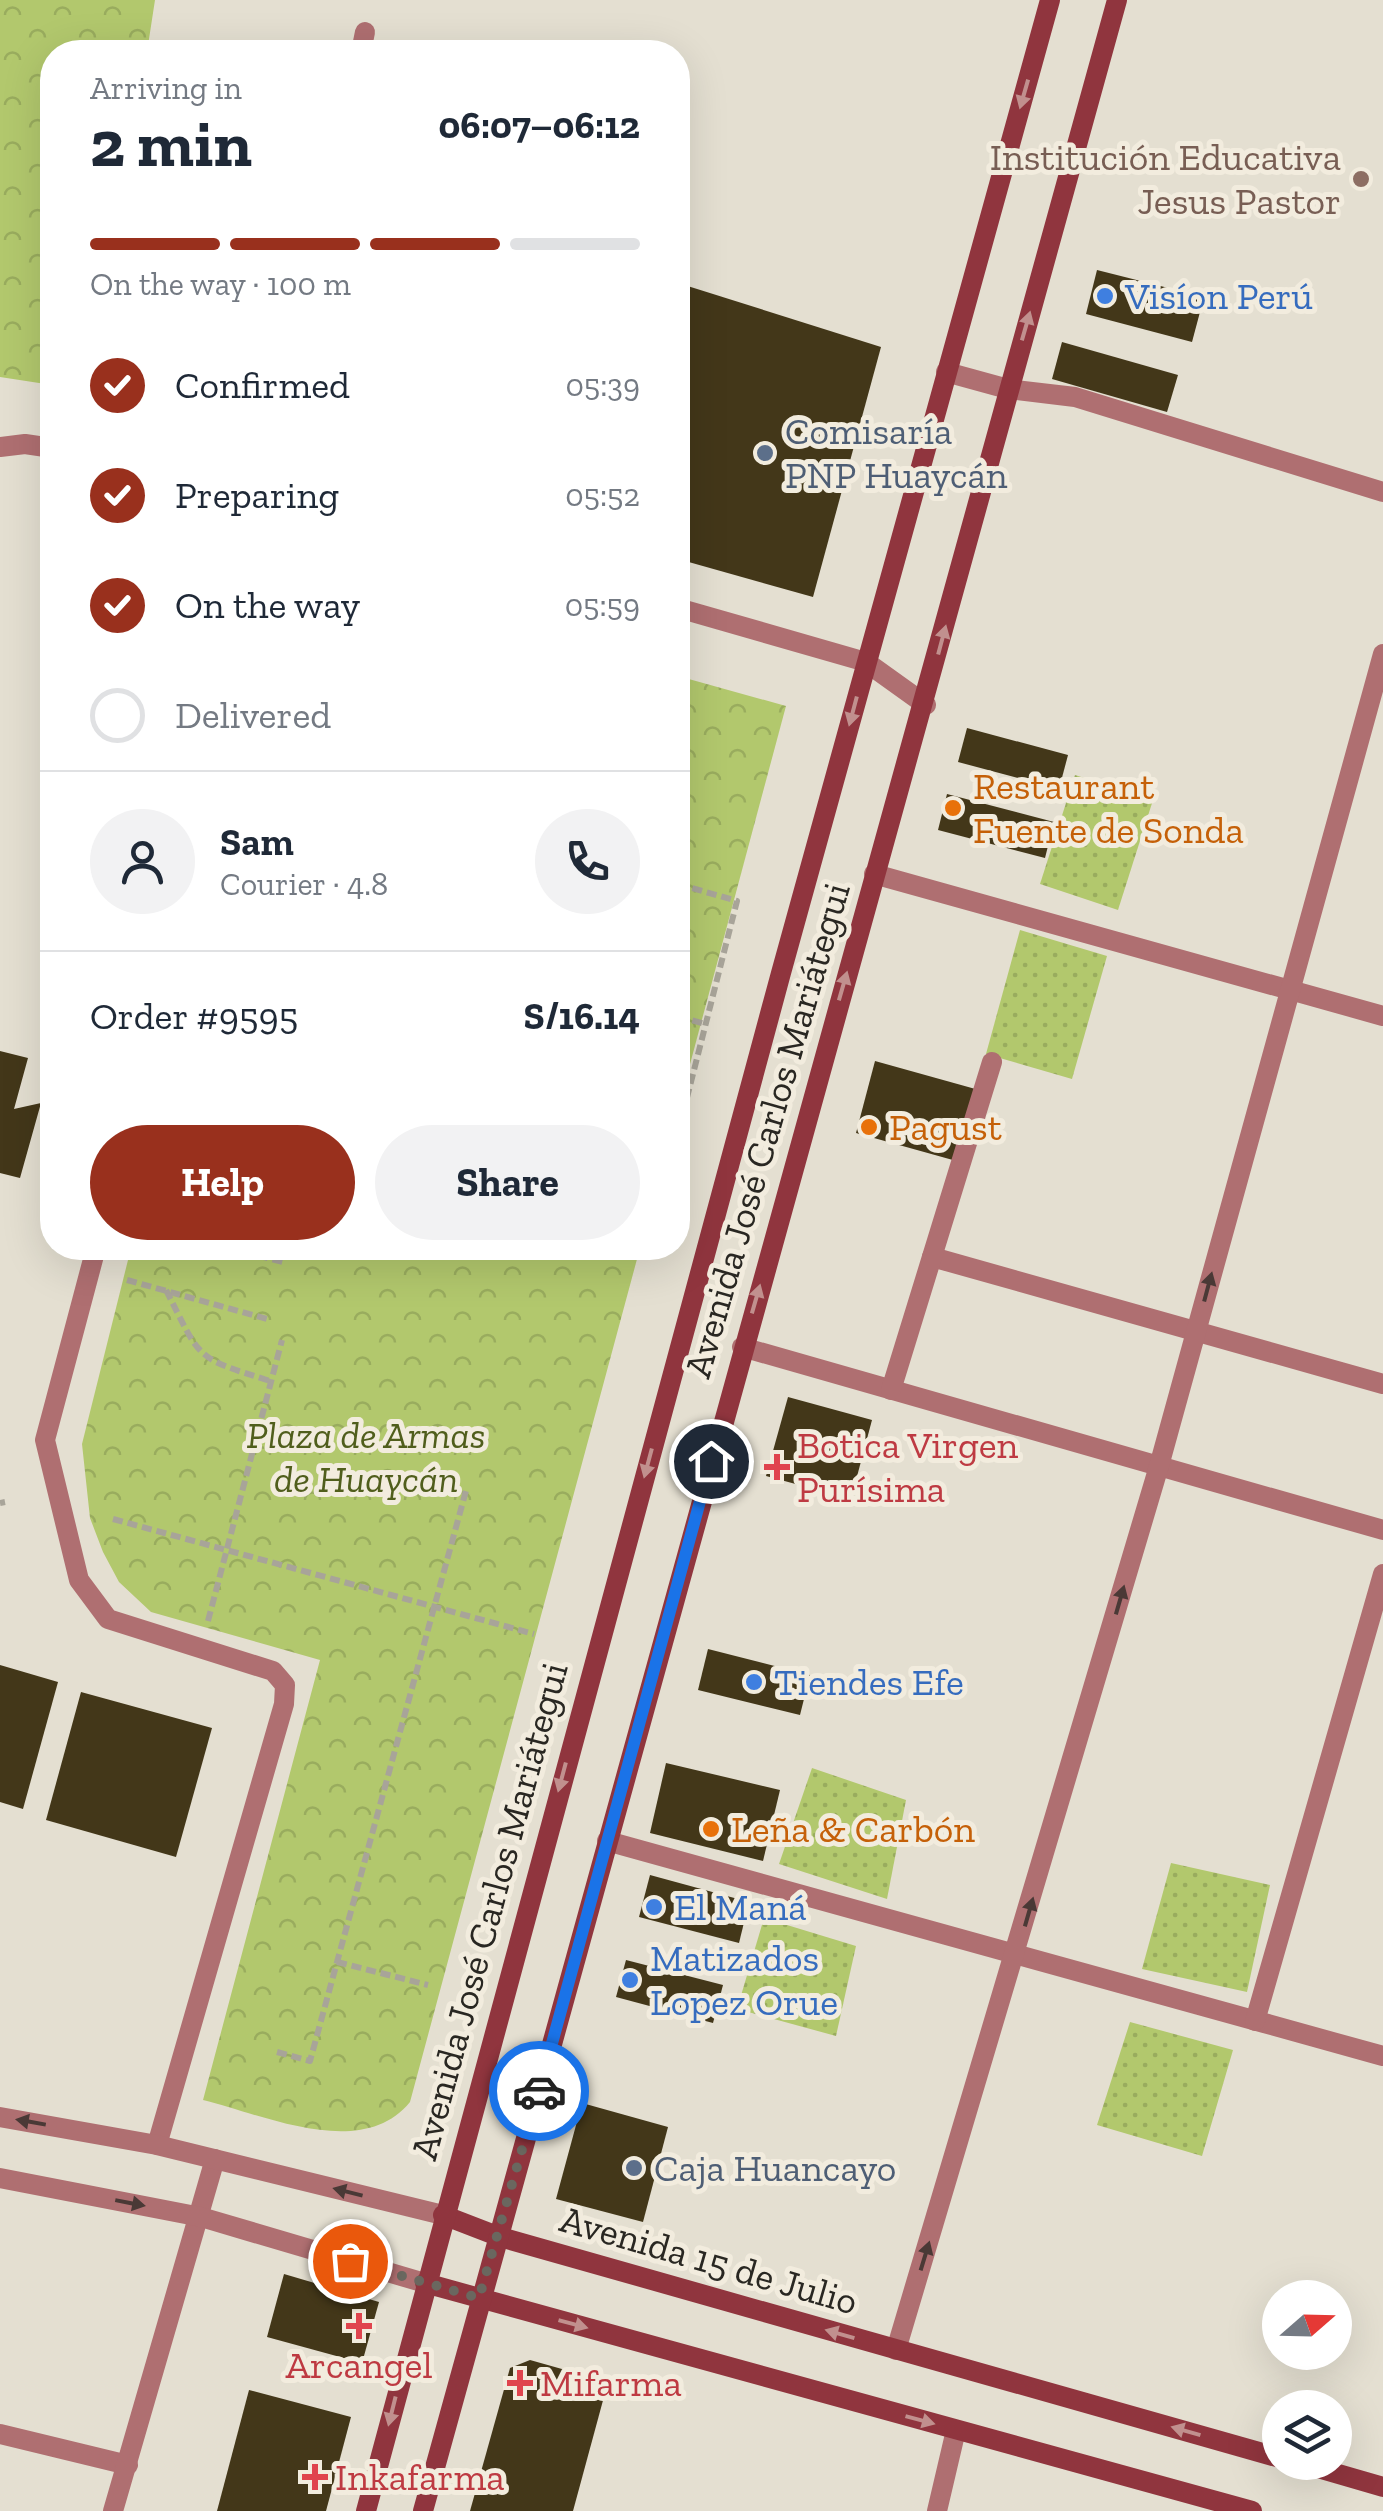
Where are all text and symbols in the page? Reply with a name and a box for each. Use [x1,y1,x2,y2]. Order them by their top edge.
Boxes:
text: Arriving in [90,69,242,107]
one-way arrow [1016,79,1032,110]
text: 06:07–06:12 [438,102,640,148]
text: 2 min [90,105,252,183]
place label: Institución Educativa Jesus Pastor [990,134,1341,224]
marker: Institución Educativa Jesus Pastor [1350,168,1372,190]
text: On the way · 100 m [90,265,351,303]
place label: Visíon Perú [1124,273,1313,319]
marker: Visíon Perú [1094,285,1116,307]
one-way arrow [1018,310,1034,341]
icon: check [90,358,145,413]
text: Confirmed [175,362,350,408]
text: 05:39 [565,366,640,404]
place label: Comisaría PNP Huaycán [785,408,1008,498]
marker: Comisaría PNP Huaycán [754,442,776,464]
icon: check [90,468,145,523]
text: Preparing [175,472,339,518]
text: 05:52 [565,476,640,514]
icon: check [90,578,145,633]
text: On the way [175,582,360,628]
text: 05:59 [565,586,640,624]
one-way arrow [935,624,951,655]
text: Delivered [175,692,331,738]
one-way arrow [845,696,860,726]
place label: Restaurant Fuente de Sonda [973,763,1244,853]
marker: Restaurant Fuente de Sonda [942,797,964,819]
button: person [90,809,195,914]
button: phone [535,809,640,914]
text: Sam [220,819,294,865]
text: Courier · 4.8 [220,865,388,903]
street label: Avenida José Carlos Mariátegui [674,877,860,1383]
one-way arrow [836,970,851,1001]
text: Order #9595 [90,993,298,1039]
text: S/16.14 [524,993,640,1039]
place label: Pagust [889,1104,1002,1150]
marker: Pagust [858,1116,880,1138]
button: Help [90,1125,355,1240]
button: Share [375,1125,640,1240]
one-way arrow [1201,1271,1217,1302]
one-way arrow [748,1283,764,1314]
park label: Plaza de Armas de Huaycán [246,1412,486,1502]
pin [669,1419,754,1504]
place label: Botica Virgen Purísima [797,1422,1019,1512]
icon: home [684,1434,739,1489]
one-way arrow [639,1448,655,1479]
marker: Botica Virgen Purísima [766,1456,788,1478]
one-way arrow [1113,1584,1128,1615]
street label: Avenida José Carlos Mariátegui [400,1657,578,2165]
place label: Tiendes Efe [774,1659,964,1705]
marker: Tiendes Efe [743,1671,765,1693]
one-way arrow [554,1762,570,1793]
place label: Leña & Carbón [731,1806,975,1852]
marker: Leña & Carbón [700,1818,722,1840]
place label: El Maná [674,1884,807,1930]
marker: El Maná [643,1896,665,1918]
one-way arrow [1022,1896,1037,1927]
place label: Matizados Lopez Orue [650,1935,838,2025]
marker: Matizados Lopez Orue [619,1969,641,1991]
courier [489,2041,589,2141]
icon: car [512,2064,567,2119]
one-way arrow [15,2114,46,2129]
place label: Caja Huancayo [654,2145,896,2191]
marker: Caja Huancayo [623,2157,645,2179]
one-way arrow [332,2184,363,2199]
one-way arrow [115,2196,146,2211]
street label: Avenida 15 de Julio [555,2196,863,2324]
pin [308,2219,393,2304]
icon: bag [323,2234,378,2289]
one-way arrow [918,2241,933,2271]
north arrow [1262,2280,1352,2370]
map controls [1262,2280,1352,2480]
marker: Arcangel [348,2315,370,2337]
one-way arrow [558,2317,589,2332]
one-way arrow [824,2325,855,2341]
place label: Arcangel [285,2342,433,2388]
place label: Mifarma [540,2360,682,2406]
marker: Mifarma [509,2372,531,2394]
button: layers [1262,2390,1352,2480]
one-way arrow [383,2396,399,2427]
one-way arrow [905,2412,936,2428]
one-way arrow [1170,2423,1201,2438]
place label: Inkafarma [335,2454,505,2500]
marker: Inkafarma [304,2466,326,2488]

